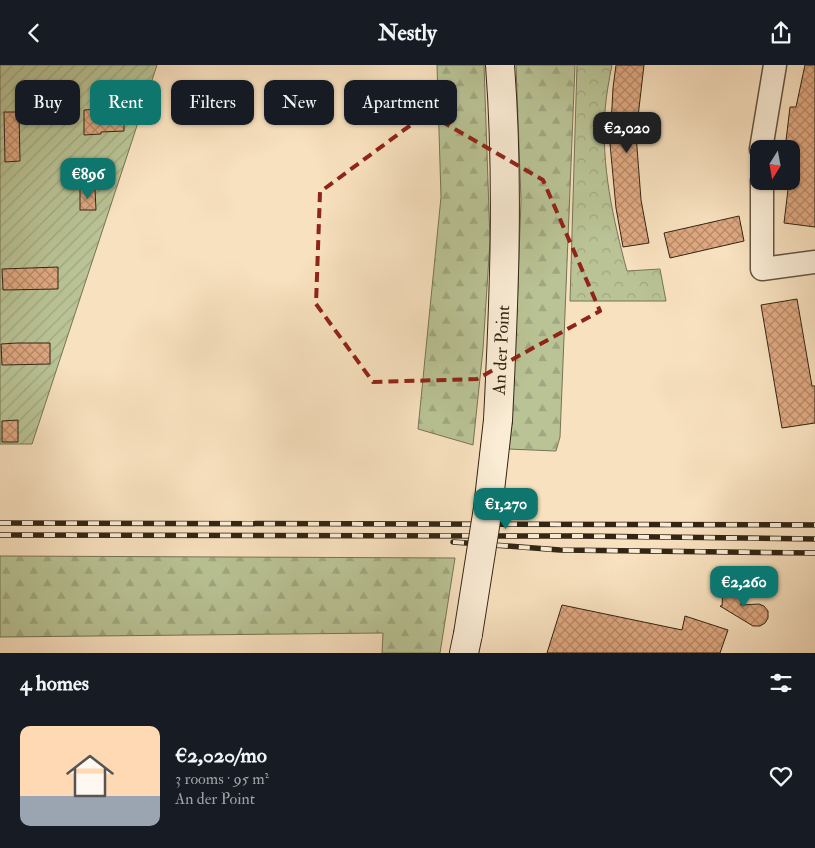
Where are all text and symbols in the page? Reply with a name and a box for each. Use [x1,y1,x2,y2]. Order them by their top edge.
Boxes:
icon: back [20,19,48,47]
text: Nestly [378,19,437,47]
icon: share [767,19,795,47]
chip: Buy [15,80,80,125]
chip: Rent [90,80,161,125]
chip: Filters [171,80,254,125]
chip: New [264,80,334,125]
chip: Apartment [344,80,457,125]
pin: €2,020 [586,111,668,154]
text: €2,020 [604,118,650,138]
north arrow [750,140,800,190]
map controls [750,140,800,190]
pin: €896 [58,157,118,200]
text: €896 [71,164,105,184]
street label: An der Point [488,304,515,396]
pin: €1,270 [465,487,547,530]
text: €1,270 [485,494,527,514]
pin: €2,260 [703,565,785,608]
text: €2,260 [721,572,767,592]
icon: filters [767,669,795,697]
text: 4 homes [20,670,89,697]
text: €2,020/mo [175,742,267,769]
icon: home [60,746,120,806]
icon: heart [767,762,795,790]
text: 3 rooms · 95 m² [175,769,269,789]
text: An der Point [175,789,255,809]

